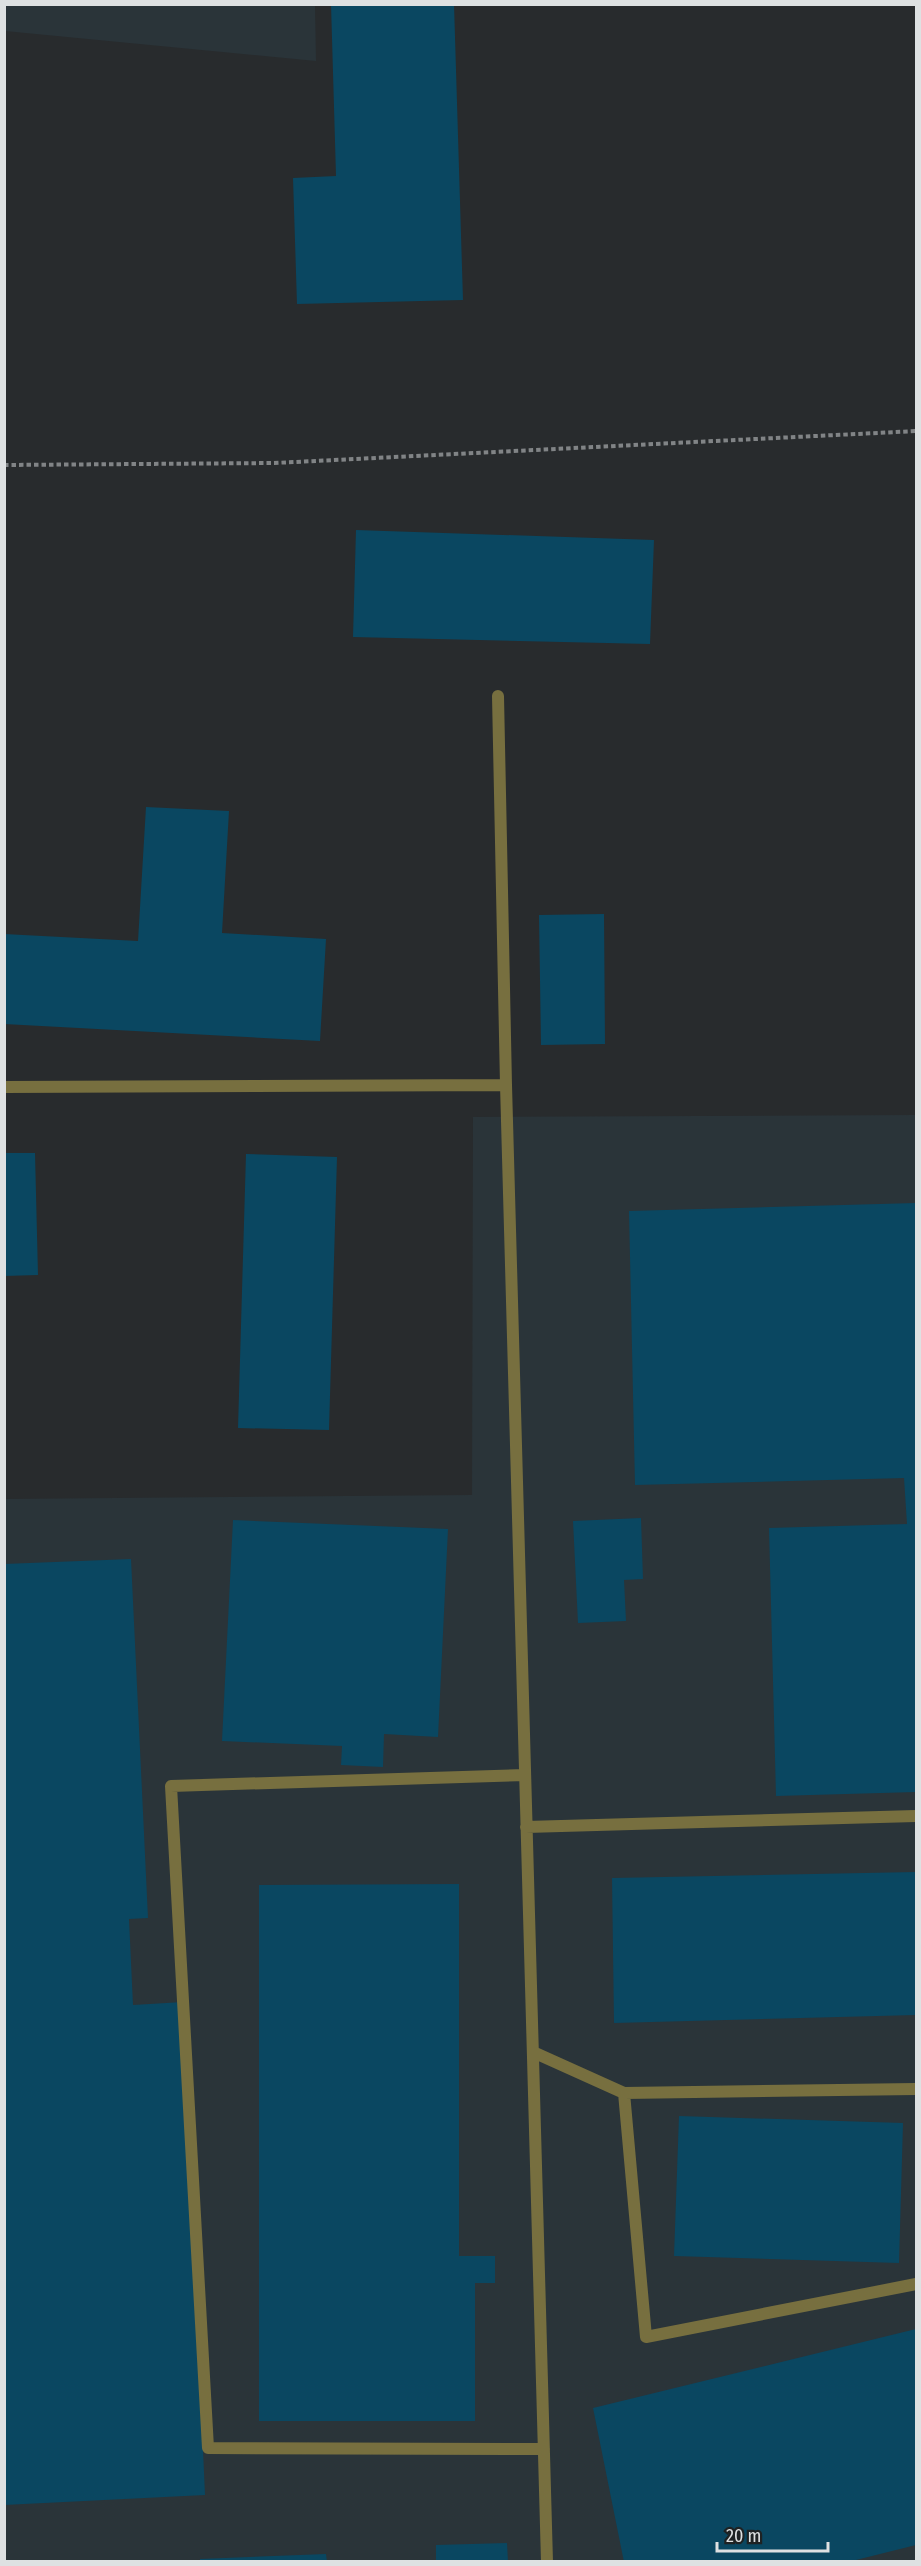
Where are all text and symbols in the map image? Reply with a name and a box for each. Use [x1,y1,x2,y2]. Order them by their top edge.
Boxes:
scale bar [717,2515,828,2553]
text: 20 m [726,2525,761,2547]

